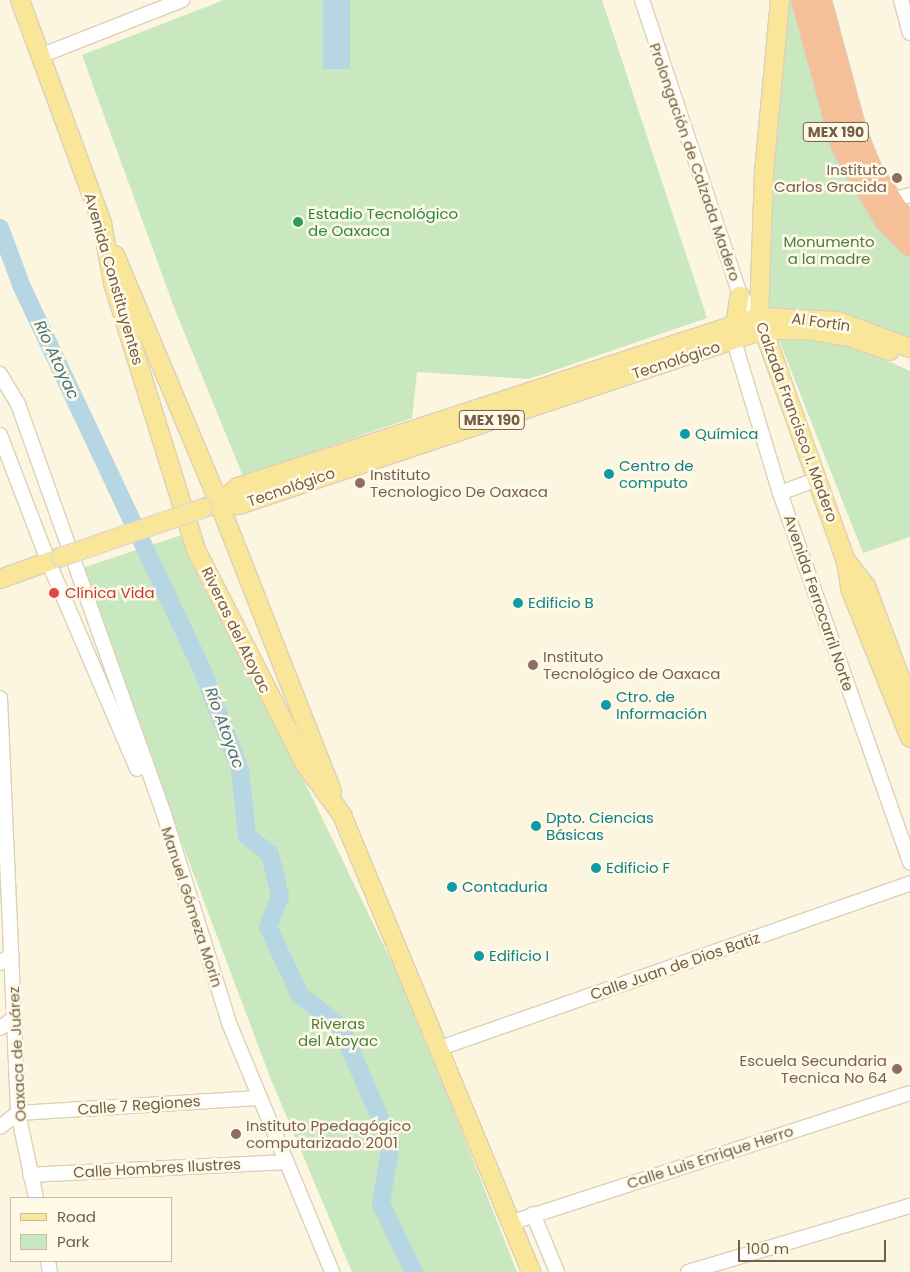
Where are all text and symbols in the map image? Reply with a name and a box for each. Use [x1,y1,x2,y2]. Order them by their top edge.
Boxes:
street label: Prolongación de Calzada Madero [646,40,744,284]
road number: MEX 190 [802,120,870,144]
place label: Instituto Carlos Gracida [774,160,887,195]
marker: Instituto Carlos Gracida [891,172,903,184]
street label: Avenida Constituyentes [81,191,147,367]
place label: Estadio Tecnológico de Oaxaca [308,204,458,239]
marker: Estadio Tecnológico de Oaxaca [292,216,304,228]
park label: Monumento a la madre [783,232,875,267]
street label: Al Fortín [790,309,852,335]
water label: Río Atoyac [29,317,83,403]
street label: Calzada Francisco I. Madero [752,320,842,524]
street label: Tecnológico [630,337,722,383]
road number: MEX 190 [458,408,526,432]
place label: Química [695,425,758,443]
marker: Química [679,428,691,440]
place label: Centro de computo [619,456,694,491]
street label: Tecnológico [245,464,337,510]
place label: Instituto Tecnologico De Oaxaca [370,465,548,500]
marker: Centro de computo [603,468,615,480]
marker: Instituto Tecnologico De Oaxaca [354,477,366,489]
street label: Avenida Ferrocarril Norte [780,512,858,694]
street label: Riveras del Atoyac [198,564,274,696]
place label: Clínica Vida [65,584,155,602]
marker: Clínica Vida [47,586,61,600]
place label: Edificio B [528,594,594,612]
marker: Edificio B [512,597,524,609]
place label: Instituto Tecnológico de Oaxaca [543,647,720,682]
marker: Instituto Tecnológico de Oaxaca [527,659,539,671]
water label: Río Atoyac [200,685,248,771]
place label: Ctro. de Información [616,687,707,722]
marker: Ctro. de Información [600,699,612,711]
place label: Dpto. Ciencias Básicas [546,808,654,843]
marker: Dpto. Ciencias Básicas [530,820,542,832]
street label: Manuel Gómeza Morin [158,825,226,989]
place label: Edificio F [606,859,670,877]
marker: Edificio F [590,862,602,874]
place label: Contaduria [462,878,548,896]
marker: Contaduria [446,881,458,893]
street label: Calle Juan de Dios Batiz [588,928,762,1004]
place label: Edificio I [489,947,549,965]
marker: Edificio I [473,950,485,962]
street label: Oaxaca de Juárez [4,986,30,1122]
park label: Riveras del Atoyac [298,1014,378,1049]
place label: Escuela Secundaria Tecnica No 64 [740,1051,887,1086]
marker: Escuela Secundaria Tecnica No 64 [891,1063,903,1075]
street label: Calle 7 Regiones [77,1092,201,1118]
place label: Instituto Ppedagógico computarizado 2001 [246,1116,411,1151]
street label: Calle Luis Enrique Herro [624,1122,796,1192]
marker: Instituto Ppedagógico computarizado 2001 [230,1128,242,1140]
street label: Calle Hombres Ilustres [73,1155,241,1181]
legend [10,1197,172,1262]
text: Road [57,1206,96,1227]
scale bar [740,1230,888,1262]
text: Park [57,1231,89,1252]
text: 100 m [746,1238,789,1259]

